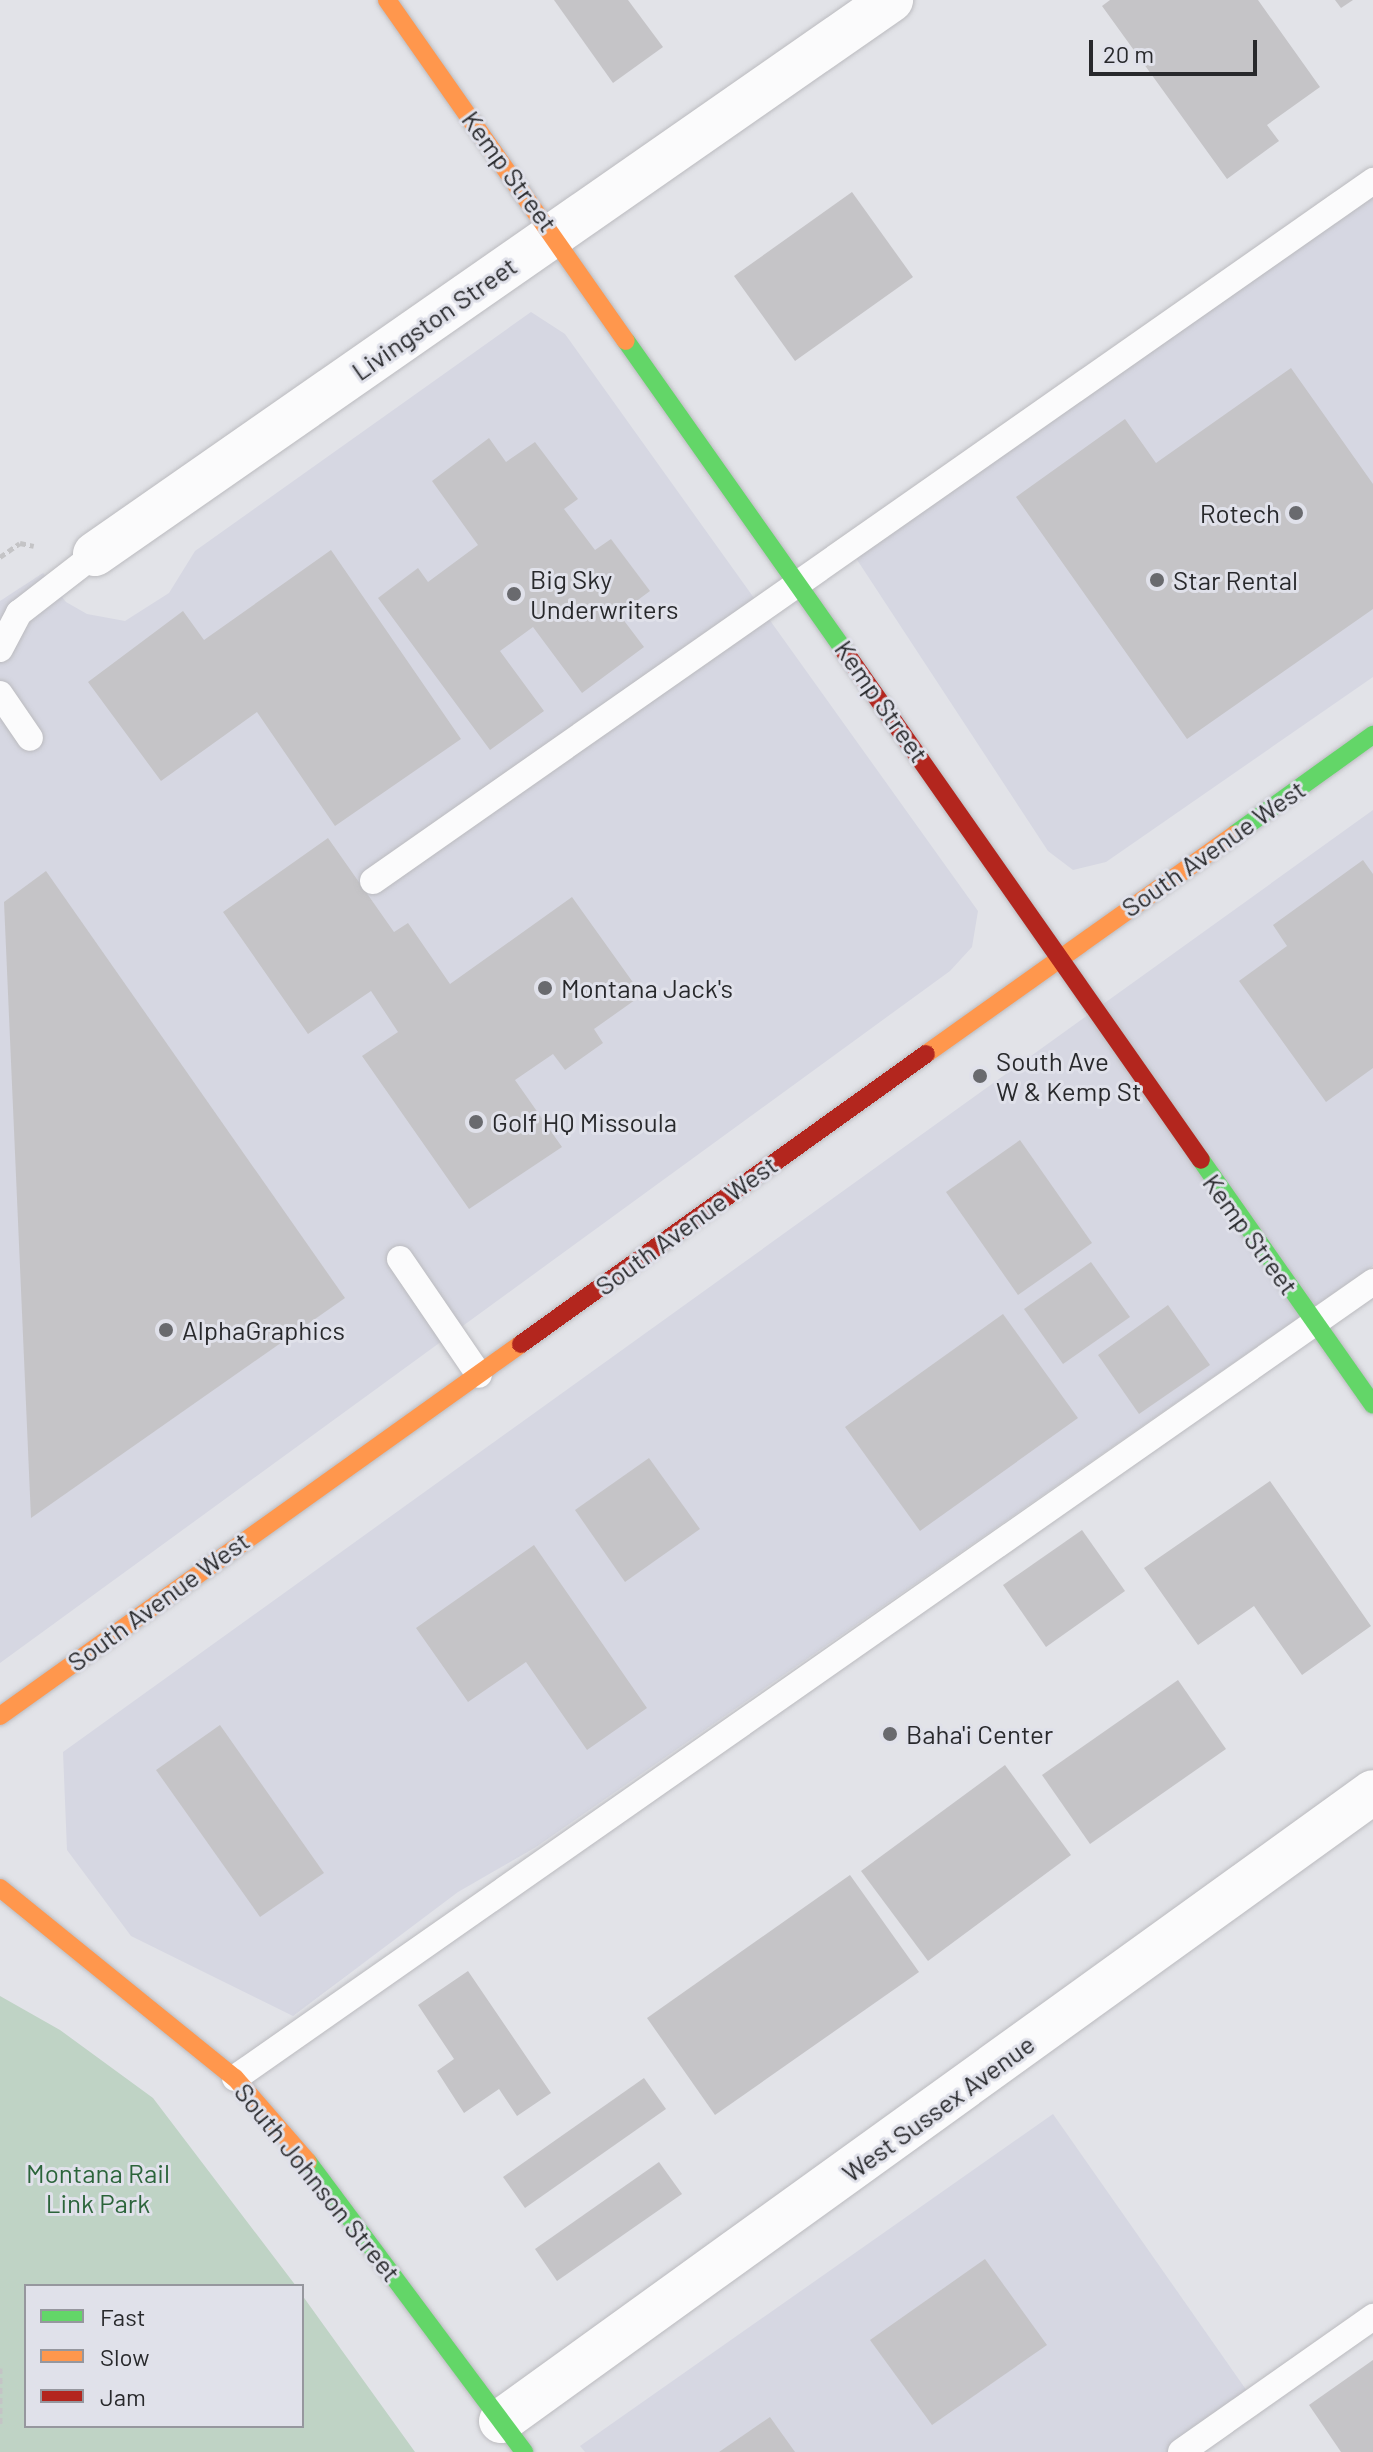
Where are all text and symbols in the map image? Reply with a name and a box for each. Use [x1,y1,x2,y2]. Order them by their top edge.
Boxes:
scale bar [1093,24,1261,74]
text: 20 m [1103,39,1154,68]
street label: Kemp Street [456,105,564,237]
street label: Livingston Street [346,250,522,386]
place label: Rotech [1200,497,1280,529]
marker: Rotech [1287,504,1305,522]
place label: Big Sky Underwriters [530,563,679,624]
place label: Star Rental [1173,564,1298,596]
marker: Star Rental [1148,571,1166,589]
marker: Big Sky Underwriters [505,585,523,603]
street label: Kemp Street [829,634,935,768]
street label: South Avenue West [1115,773,1311,923]
place label: Montana Jack's [561,972,733,1004]
marker: Montana Jack's [536,979,554,997]
place label: South Ave W & Kemp St [996,1045,1141,1106]
marker: South Ave W & Kemp St [971,1067,989,1085]
place label: Golf HQ Missoula [492,1106,677,1138]
marker: Golf HQ Missoula [467,1113,485,1131]
street label: South Avenue West [589,1149,783,1301]
street label: Kemp Street [1197,1168,1305,1300]
place label: AlphaGraphics [182,1314,345,1346]
marker: AlphaGraphics [157,1321,175,1339]
street label: South Avenue West [61,1525,255,1677]
place label: Baha'i Center [906,1718,1053,1750]
marker: Baha'i Center [881,1725,899,1743]
street label: West Sussex Avenue [836,2028,1040,2188]
street label: South Johnson Street [228,2077,408,2287]
park label: Montana Rail Link Park [26,2157,170,2218]
legend [24,2284,304,2428]
text: Fast [100,2302,145,2331]
text: Slow [100,2342,149,2371]
text: Jam [100,2382,146,2411]

